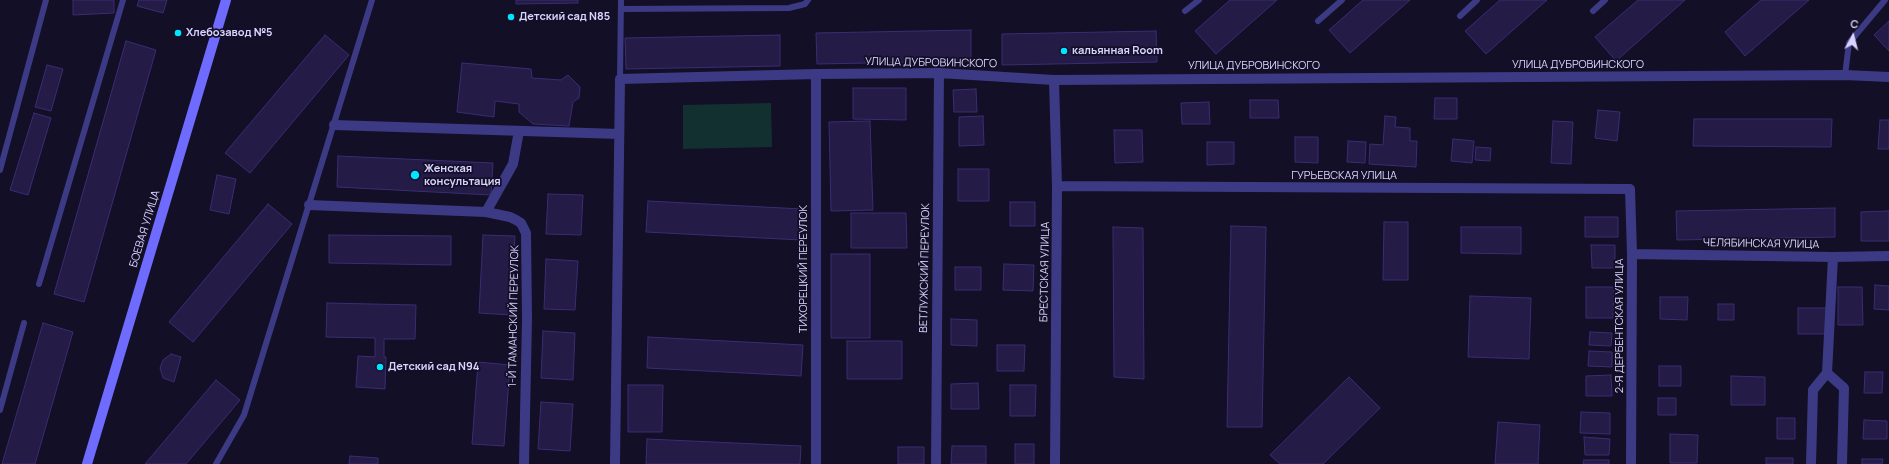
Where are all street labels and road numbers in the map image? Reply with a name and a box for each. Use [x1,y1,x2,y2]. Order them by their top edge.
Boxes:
street label: УЛИЦА ДУБРОВИНСКОГО [865,55,997,71]
street label: УЛИЦА ДУБРОВИНСКОГО [1512,58,1644,72]
street label: УЛИЦА ДУБРОВИНСКОГО [1188,59,1320,73]
street label: ГУРЬЕВСКАЯ УЛИЦА [1291,169,1397,183]
street label: БОЕВАЯ УЛИЦА [127,189,163,269]
street label: ВЕТЛУЖСКИЙ ПЕРЕУЛОК [917,203,933,333]
street label: ТИХОРЕЦКИЙ ПЕРЕУЛОК [797,205,811,333]
street label: БРЕСТСКАЯ УЛИЦА [1038,222,1052,322]
street label: ЧЕЛЯБИНСКАЯ УЛИЦА [1703,236,1819,252]
street label: 1-Й ТАМАНСКИЙ ПЕРЕУЛОК [506,245,522,387]
street label: 2-Я ДЕРБЕНТСКАЯ УЛИЦА [1613,259,1627,393]

